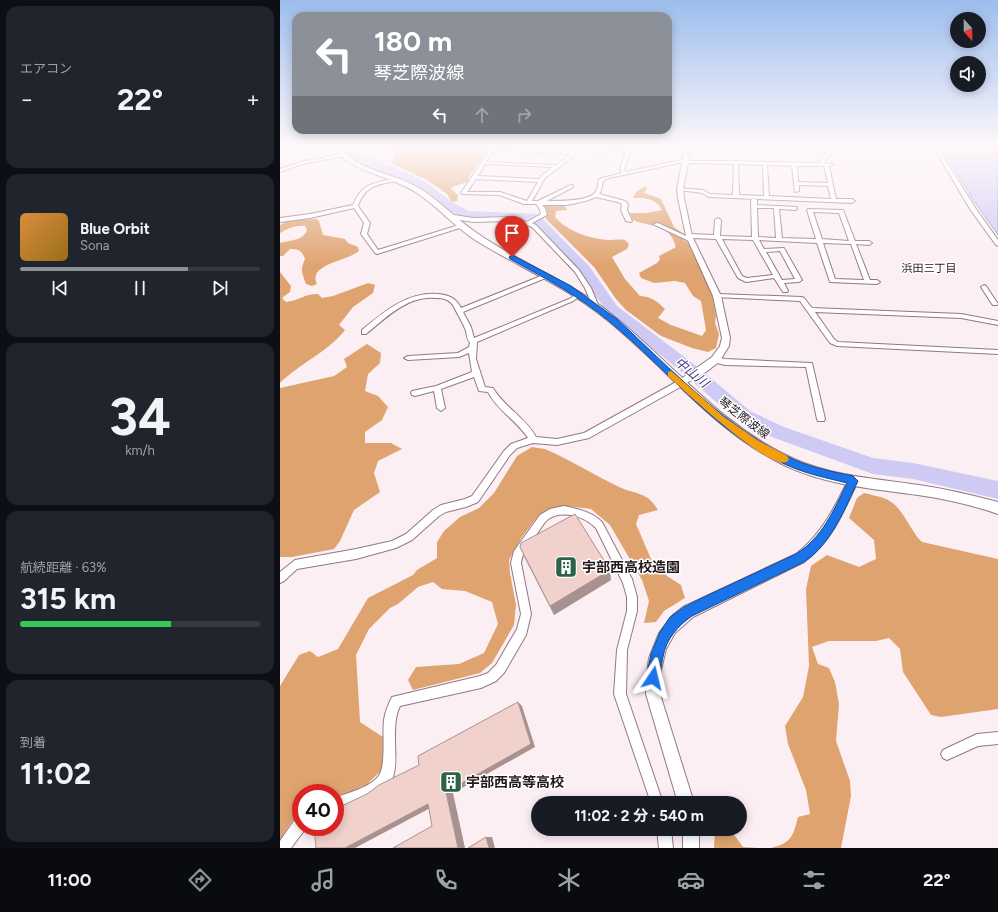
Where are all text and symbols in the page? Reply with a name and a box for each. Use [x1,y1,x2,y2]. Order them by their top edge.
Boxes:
north arrow [950,12,986,48]
map controls [950,12,986,92]
text: 180 m [374,24,452,58]
icon: left [308,28,360,80]
button: sound [950,56,986,92]
text: エアコン [20,61,72,76]
text: 琴芝際波線 [374,62,464,84]
text: 22° [117,81,163,118]
text: − [20,86,34,113]
text: + [246,86,260,113]
icon: left [429,104,451,126]
icon: ahead [471,104,493,126]
icon: right [513,104,535,126]
pin [495,216,529,257]
text: Blue Orbit [80,220,150,238]
icon: arrive [501,222,523,244]
text: Sona [80,238,109,253]
district label: 浜田三丁目 [902,262,957,275]
icon: previous [49,277,71,299]
icon: pause [129,277,151,299]
icon: next [209,277,231,299]
water label: 中山川 [672,354,713,392]
text: 34 [109,386,171,448]
street label: 琴芝際波線 [716,394,772,442]
text: km/h [125,443,155,458]
building icon: 宇部西高校造園 [553,554,579,580]
place label: 宇部西高校造園 [582,559,680,576]
text: 航続距離 · 63% [20,560,106,575]
text: 315 km [20,580,116,617]
position arrow [632,657,674,699]
text: 到着 [20,735,46,750]
text: 11:02 [20,755,91,792]
building icon: 宇部西高等高校 [438,769,464,795]
place label: 宇部西高等高校 [466,774,564,791]
speed limit sign: 40 [292,784,344,836]
text: 11:02 · 2 分 · 540 m [574,807,704,825]
icon: directions [186,866,214,894]
icon: music [309,866,337,894]
icon: phone [432,866,460,894]
icon: climate [555,866,583,894]
icon: car [677,866,705,894]
icon: filters [800,866,828,894]
text: 11:00 [47,869,91,891]
text: 22° [923,869,951,891]

